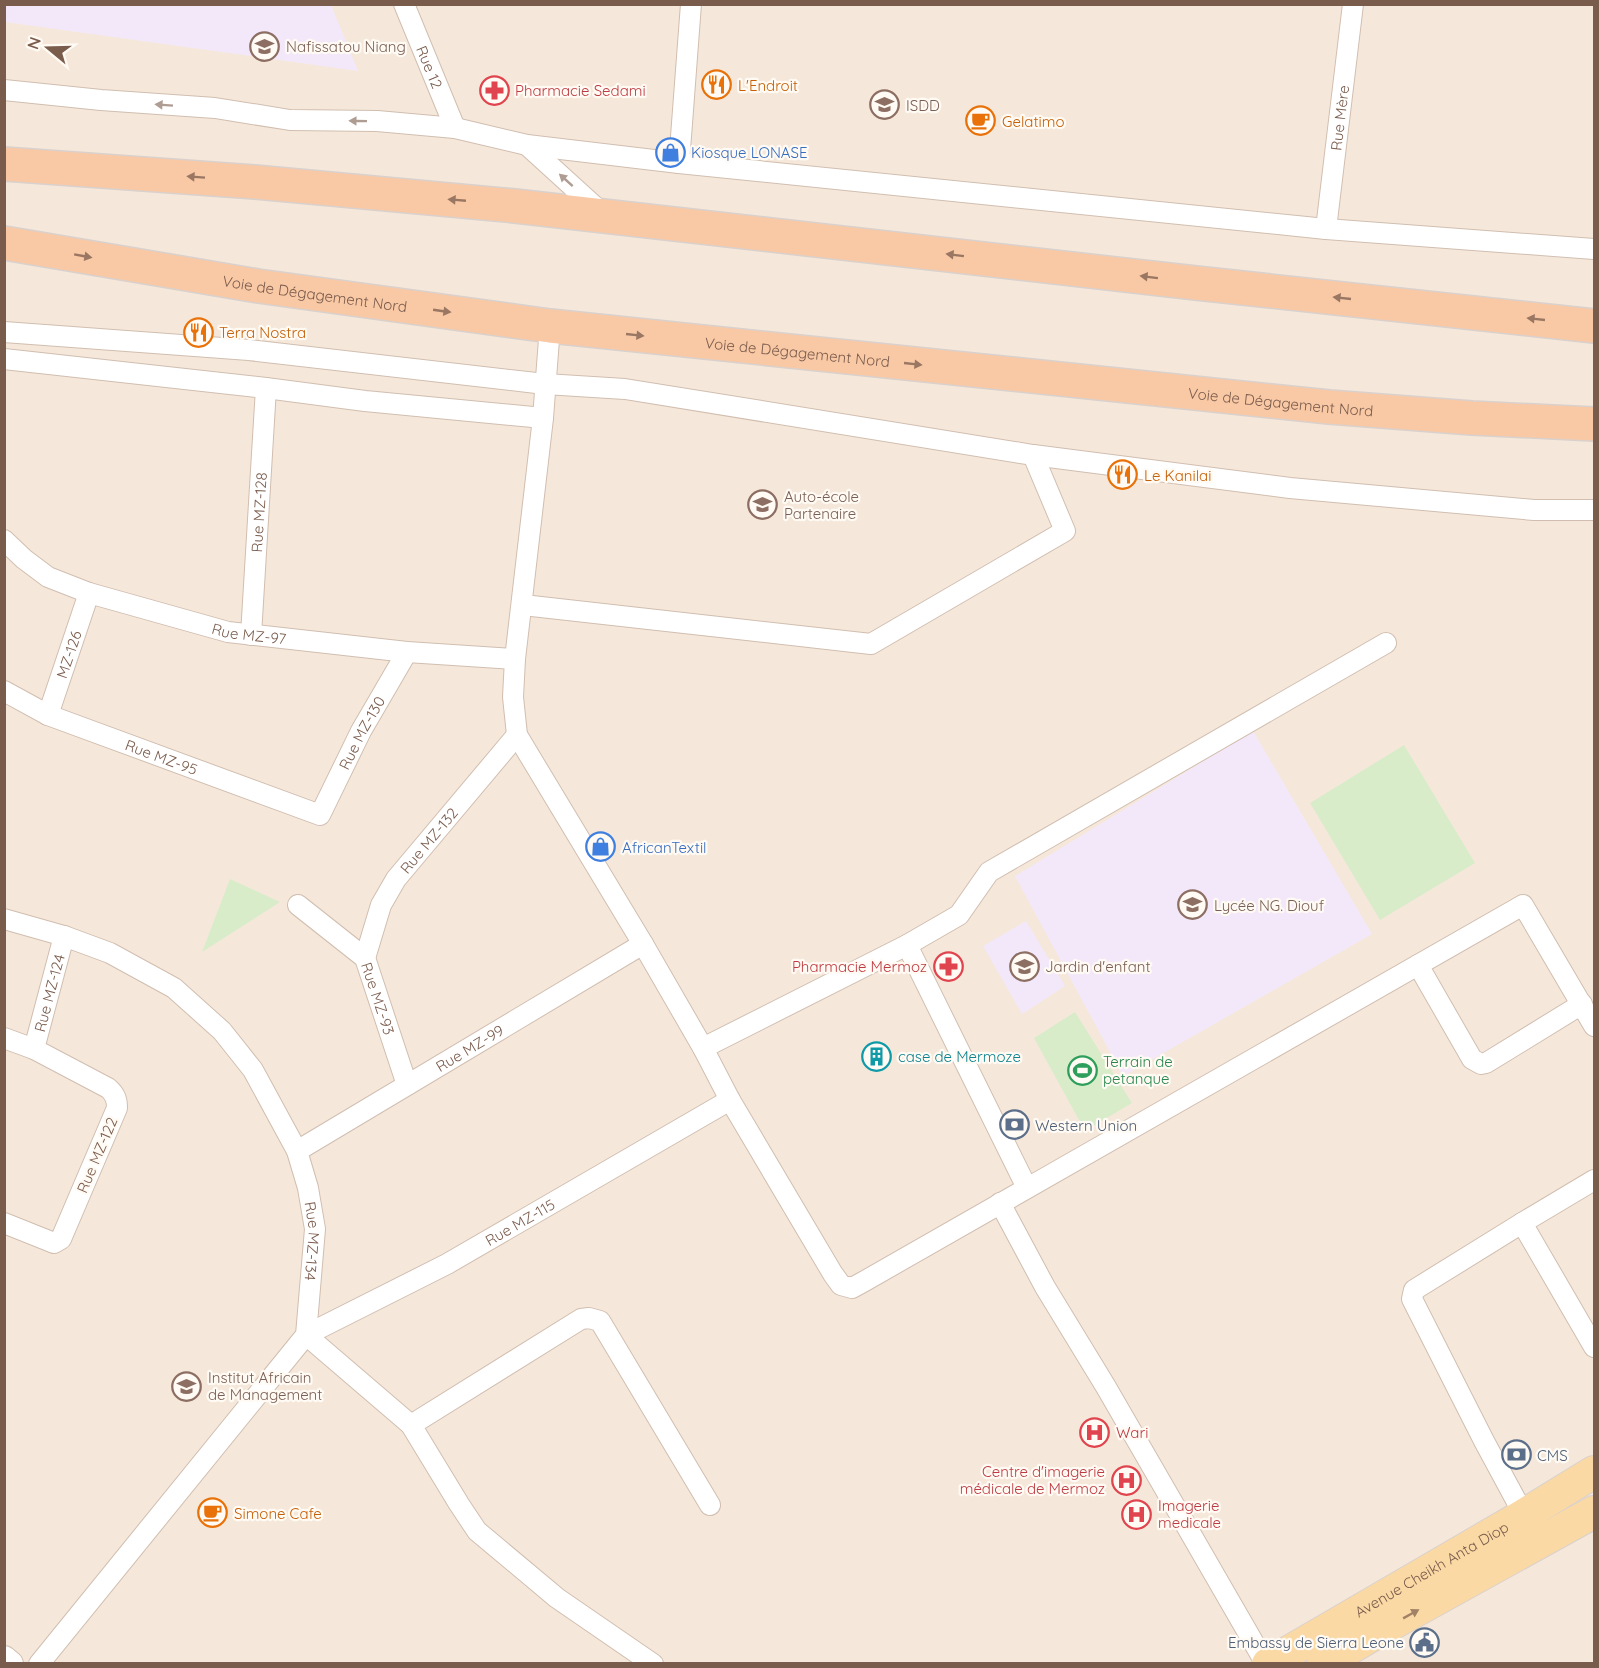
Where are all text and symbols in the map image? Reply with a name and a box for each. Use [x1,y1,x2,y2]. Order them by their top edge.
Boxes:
north arrow [18,18,78,78]
school or university icon: Nafissatou Niang [249,30,281,62]
text: N [22,34,45,52]
place label: Nafissatou Niang [286,37,406,56]
street label: Rue 12 [413,43,447,91]
restaurant icon: L'Endroit [701,69,733,101]
pharmacy icon: Pharmacie Sedami [478,74,510,106]
place label: L'Endroit [738,76,798,95]
place label: Pharmacie Sedami [515,81,646,100]
street label: Rue Mère [1326,84,1353,152]
school or university icon: ISDD [869,89,901,121]
place label: ISDD [906,96,940,115]
one-way arrow [154,100,173,110]
cafe icon: Gelatimo [965,105,997,137]
place label: Gelatimo [1002,112,1064,131]
one-way arrow [348,116,367,126]
shop icon: Kiosque LONASE [654,136,686,168]
place label: Kiosque LONASE [691,143,808,162]
one-way arrow [187,173,206,182]
one-way arrow [558,173,573,187]
one-way arrow [448,195,467,205]
one-way arrow [945,250,964,260]
one-way arrow [74,251,93,260]
street label: Voie de Dégagement Nord [221,271,408,316]
one-way arrow [1139,273,1158,282]
one-way arrow [1333,294,1352,303]
one-way arrow [432,307,451,316]
one-way arrow [1527,314,1546,324]
restaurant icon: Terra Nostra [182,316,214,348]
place label: Terra Nostra [219,323,306,342]
one-way arrow [626,330,645,340]
street label: Voie de Dégagement Nord [704,333,891,371]
one-way arrow [903,359,922,368]
street label: Voie de Dégagement Nord [1187,383,1374,420]
restaurant icon: Le Kanilai [1107,459,1139,491]
place label: Le Kanilai [1144,466,1211,485]
street label: Rue MZ-128 [247,472,270,553]
place label: Auto-école Partenaire [784,487,859,523]
school or university icon: Auto-école Partenaire [747,489,779,521]
street label: Rue MZ-97 [210,618,287,648]
street label: MZ-126 [52,628,85,681]
street label: Rue MZ-130 [334,693,389,773]
street label: Rue MZ-95 [123,735,200,779]
street label: Rue MZ-132 [396,804,462,877]
shop icon: AfricanTextil [585,831,617,863]
place label: AfricanTextil [622,838,707,857]
school or university icon: Lycée NG. Diouf [1177,889,1209,921]
place label: Lycée NG. Diouf [1214,896,1325,915]
pharmacy icon: Pharmacie Mermoz [932,950,964,982]
school or university icon: Jardin d'enfant [1008,950,1040,982]
street label: Rue MZ-124 [29,952,68,1034]
place label: Pharmacie Mermoz [792,957,927,976]
place label: Jardin d'enfant [1045,957,1151,976]
street label: Rue MZ-93 [358,960,399,1037]
street label: Rue MZ-99 [432,1020,507,1075]
building icon: case de Mermoze [861,1040,893,1072]
place label: case de Mermoze [898,1047,1021,1066]
place label: Terrain de petanque [1103,1052,1173,1088]
sports icon: Terrain de petanque [1066,1054,1098,1086]
bank icon: Western Union [998,1109,1030,1141]
street label: Rue MZ-122 [73,1114,121,1196]
place label: Western Union [1035,1116,1137,1135]
street label: Rue MZ-115 [481,1194,558,1250]
street label: Rue MZ-134 [301,1200,325,1282]
place label: Institut Africain de Management [208,1368,322,1404]
school or university icon: Institut Africain de Management [171,1370,203,1402]
hospital icon: Wari [1079,1416,1111,1448]
place label: Wari [1116,1423,1148,1442]
bank icon: CMS [1500,1439,1532,1471]
place label: CMS [1537,1446,1568,1465]
place label: Centre d'imagerie médicale de Mermoz [960,1462,1105,1498]
hospital icon: Centre d'imagerie médicale de Mermoz [1110,1464,1142,1496]
place label: Imagerie medicale [1158,1496,1221,1532]
cafe icon: Simone Cafe [197,1497,229,1529]
hospital icon: Imagerie medicale [1121,1498,1153,1530]
place label: Simone Cafe [234,1504,322,1523]
street label: Avenue Cheikh Anta Diop [1351,1517,1512,1621]
one-way arrow [1402,1609,1419,1619]
public building icon: Embassy de Sierra Leone [1409,1626,1441,1658]
place label: Embassy de Sierra Leone [1228,1633,1404,1652]

